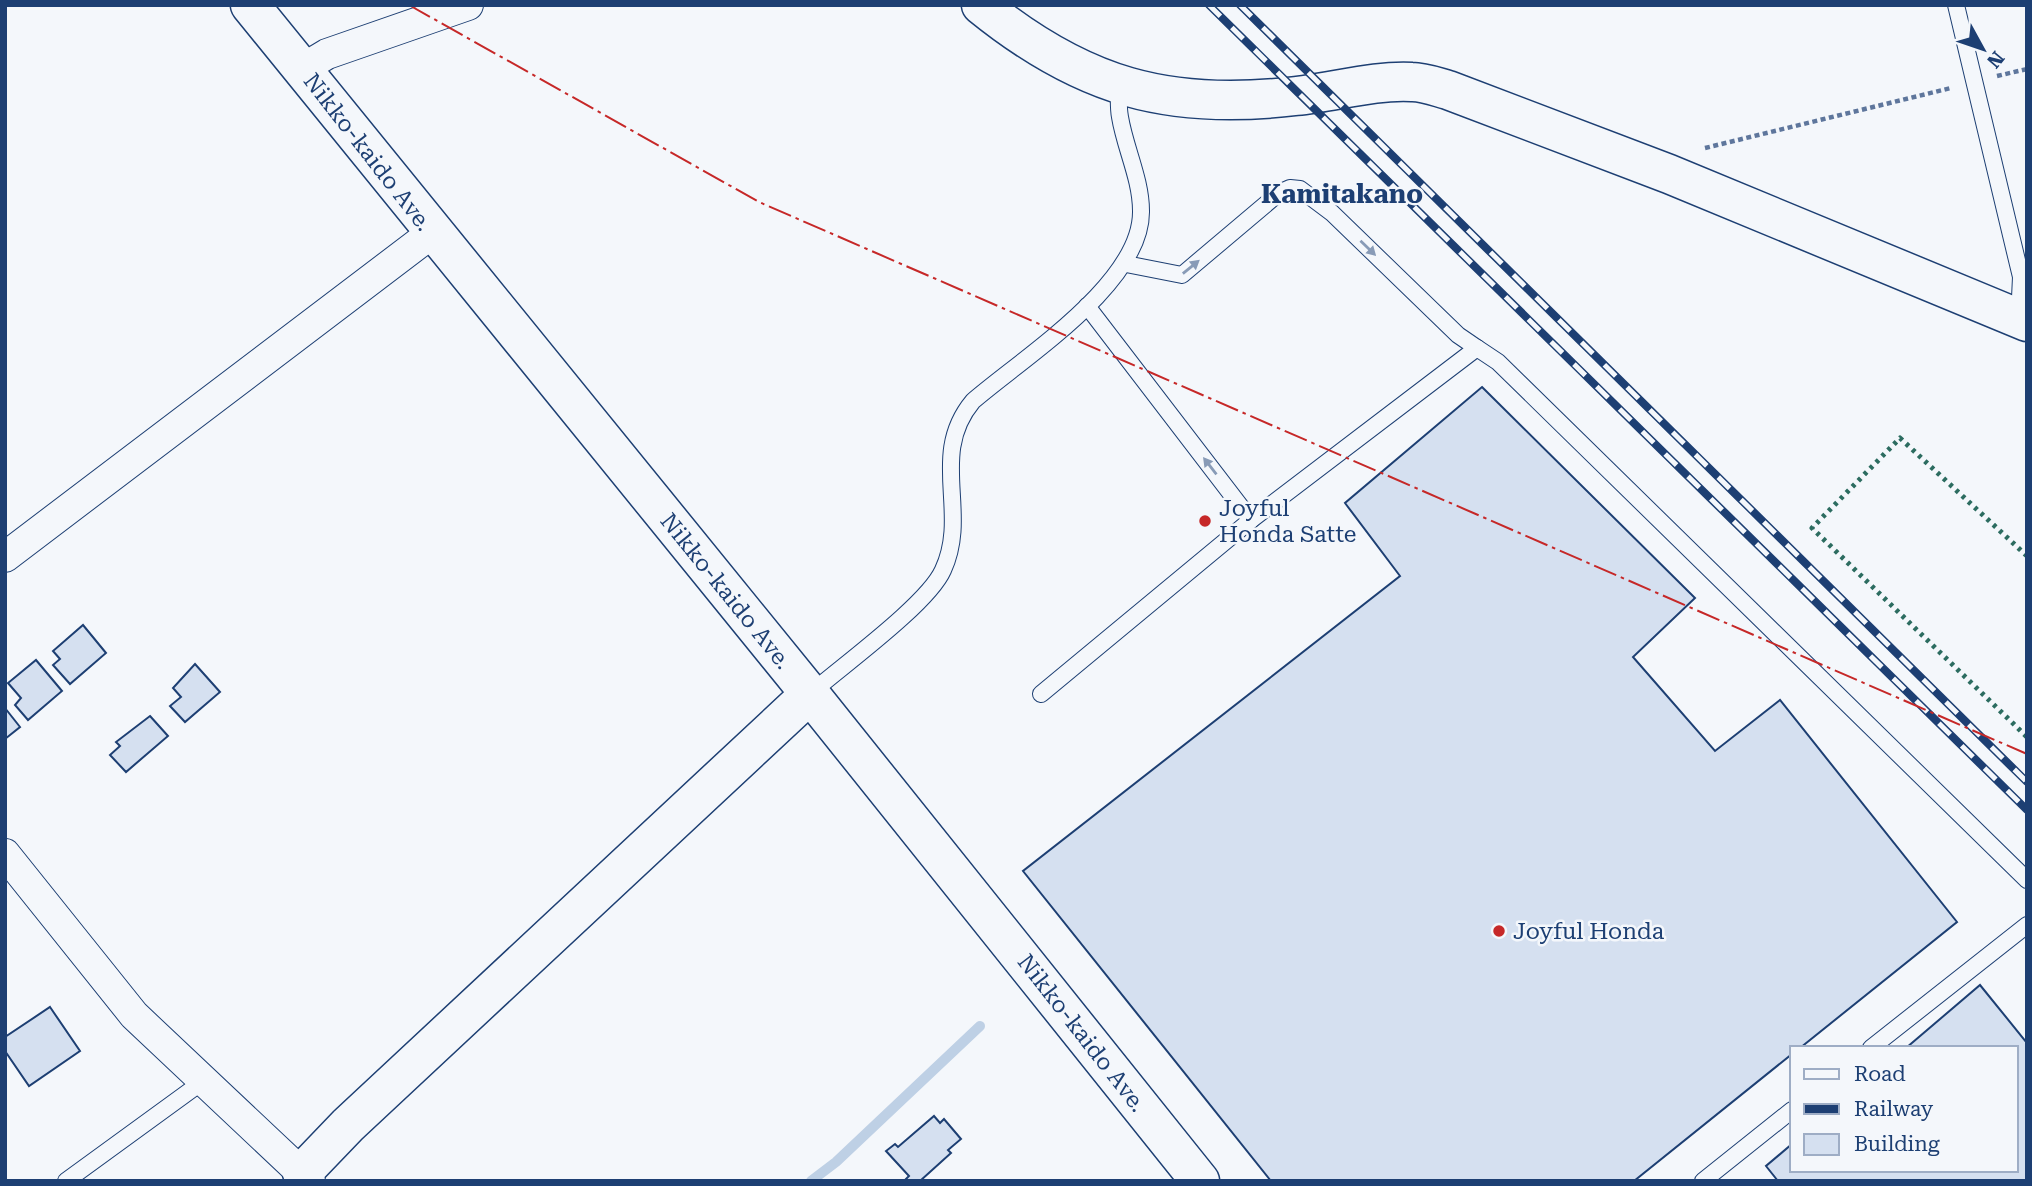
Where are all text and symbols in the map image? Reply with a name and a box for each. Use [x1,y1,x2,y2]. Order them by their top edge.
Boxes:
north arrow [1948,14,2018,84]
text: N [1982,47,2009,73]
street label: Nikko-kaido Ave. [298,68,438,236]
district label: Kamitakano [1261,179,1423,209]
one-way arrow [1359,239,1376,255]
one-way arrow [1182,260,1199,275]
one-way arrow [1202,457,1217,475]
place label: Joyful Honda Satte [1219,495,1356,548]
street label: Nikko-kaido Ave. [655,508,797,675]
marker: Joyful Honda Satte [1197,513,1213,529]
place label: Joyful Honda [1513,918,1665,945]
marker: Joyful Honda [1491,923,1507,939]
street label: Nikko-kaido Ave. [1012,949,1152,1117]
legend [1790,1046,2018,1172]
text: Road [1854,1062,1906,1086]
text: Railway [1854,1097,1934,1121]
text: Building [1854,1132,1940,1156]

